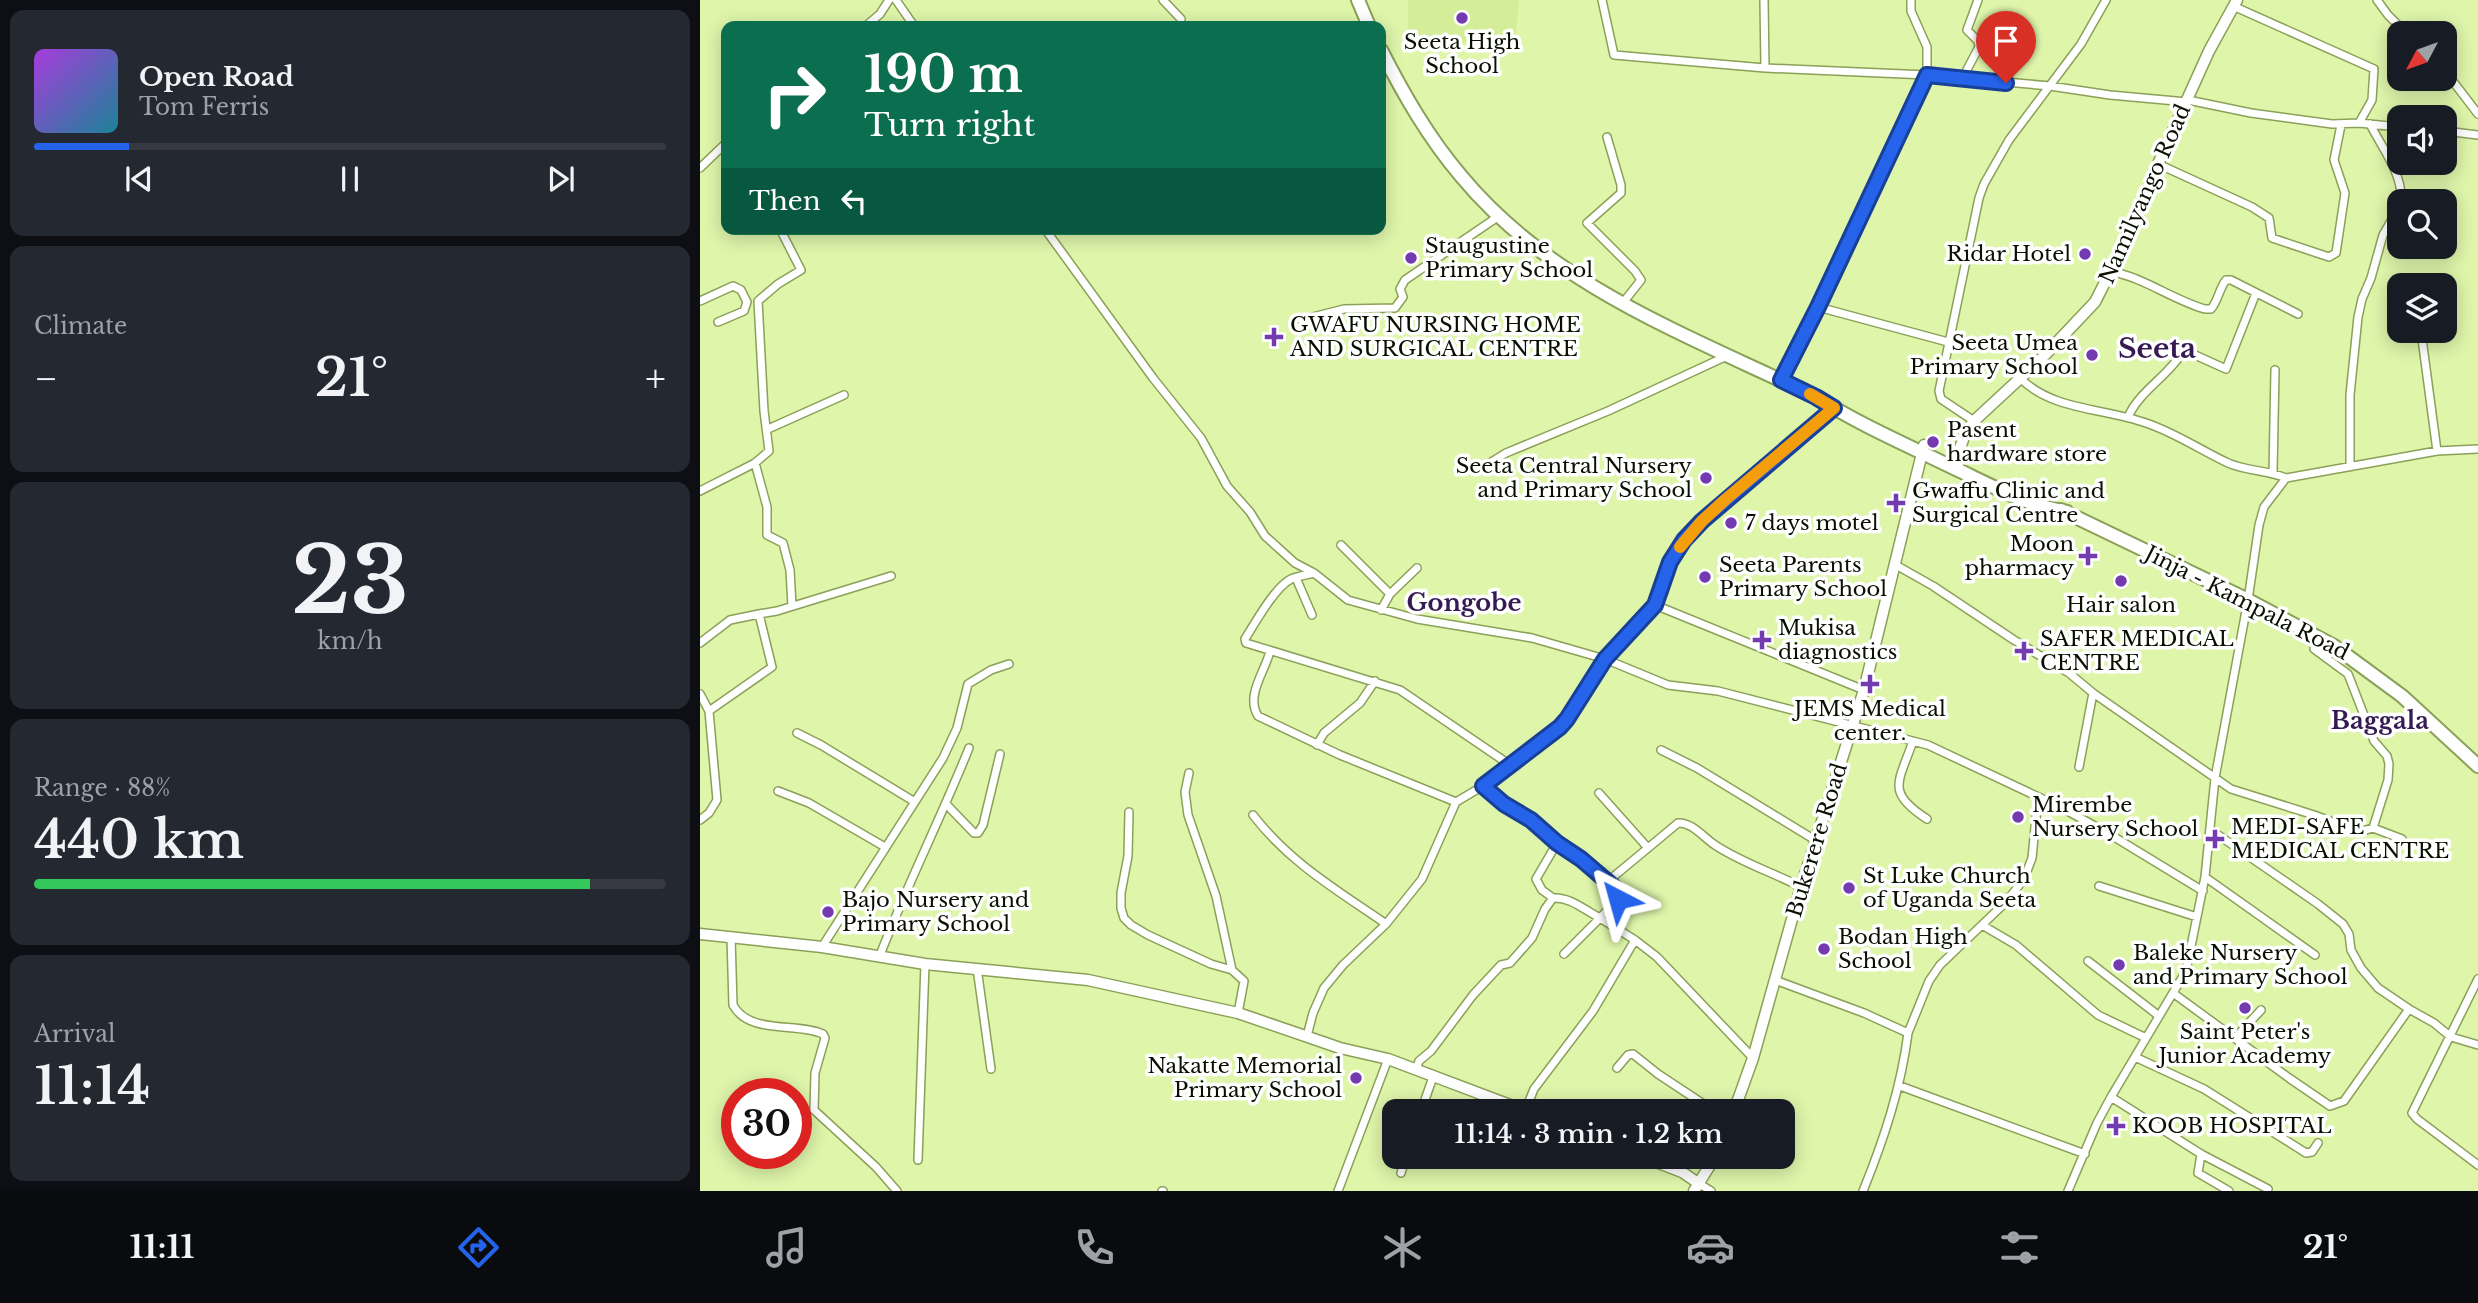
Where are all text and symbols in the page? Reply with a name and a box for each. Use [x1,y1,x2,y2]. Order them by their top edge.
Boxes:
marker: Seeta High School [1454,10,1470,26]
pin [1976,11,2036,83]
north arrow [2387,21,2457,91]
map controls [2387,21,2457,343]
icon: arrive [1987,22,2025,60]
place label: Seeta High School [1404,29,1520,79]
text: 190 m [864,44,1023,105]
icon: right [749,49,840,140]
text: Open Road [139,61,294,93]
text: Tom Ferris [139,93,269,121]
street label: Namilyango Road [2094,100,2196,288]
text: Turn right [864,105,1035,145]
button: sound [2387,105,2457,175]
icon: previous [120,160,158,198]
icon: pause [331,160,369,198]
icon: next [542,160,580,198]
icon: left [835,182,873,220]
text: Then [749,185,821,217]
button: search [2387,189,2457,259]
place label: Staugustine Primary School [1425,233,1593,283]
place label: Ridar Hotel [1947,241,2071,267]
marker: Ridar Hotel [2077,246,2093,262]
marker: Staugustine Primary School [1403,250,1419,266]
button: layers [2387,273,2457,343]
text: Climate [34,312,127,340]
place label: GWAFU NURSING HOME AND SURGICAL CENTRE [1289,312,1581,362]
marker: GWAFU NURSING HOME AND SURGICAL CENTRE [1264,327,1284,347]
place label: Seeta Umea Primary School [1910,330,2078,380]
district label: Seeta [2118,331,2196,366]
text: 21° [315,346,388,410]
marker: Seeta Umea Primary School [2084,347,2100,363]
text: − [34,355,58,402]
text: + [645,355,666,402]
place label: Pasent hardware store [1947,417,2107,467]
marker: Pasent hardware store [1925,434,1941,450]
place label: Seeta Central Nursery and Primary School [1456,453,1693,503]
marker: Seeta Central Nursery and Primary School [1698,470,1714,486]
place label: Gwaffu Clinic and Surgical Centre [1912,478,2105,528]
marker: Gwaffu Clinic and Surgical Centre [1886,493,1906,513]
place label: 7 days motel [1745,510,1879,536]
marker: 7 days motel [1723,515,1739,531]
text: 23 [291,525,409,638]
place label: Moon pharmacy [1965,531,2075,581]
street label: Jinja - Kampala Road [2138,539,2353,666]
marker: Moon pharmacy [2080,548,2096,564]
place label: Seeta Parents Primary School [1719,552,1887,602]
marker: Seeta Parents Primary School [1697,569,1713,585]
marker: Hair salon [2113,573,2129,589]
district label: Gongobe [1407,588,1521,617]
place label: Hair salon [2066,592,2176,618]
place label: Mukisa diagnostics [1778,615,1897,665]
place label: SAFER MEDICAL CENTRE [2040,626,2234,676]
text: km/h [317,627,383,655]
marker: Mukisa diagnostics [1752,630,1772,650]
marker: SAFER MEDICAL CENTRE [2014,641,2034,661]
marker: JEMS Medical center. [1860,674,1880,694]
place label: JEMS Medical center. [1791,696,1946,746]
district label: Baggala [2331,706,2429,735]
street label: Bukerere Road [1781,760,1853,920]
text: Range · 88% [34,774,171,802]
place label: Mirembe Nursery School [2032,792,2199,842]
text: 440 km [34,808,244,872]
marker: Mirembe Nursery School [2010,809,2026,825]
place label: MEDI-SAFE MEDICAL CENTRE [2231,814,2449,864]
marker: MEDI-SAFE MEDICAL CENTRE [2205,829,2225,849]
position arrow [1581,862,1655,936]
place label: St Luke Church of Uganda Seeta [1863,863,2037,913]
marker: St Luke Church of Uganda Seeta [1841,880,1857,896]
place label: Bajo Nursery and Primary School [842,887,1029,937]
marker: Bajo Nursery and Primary School [820,904,836,920]
place label: Bodan High School [1838,924,1968,974]
place label: Baleke Nursery and Primary School [2133,940,2348,990]
marker: Bodan High School [1816,941,1832,957]
marker: Baleke Nursery and Primary School [2111,957,2127,973]
marker: Saint Peter's Junior Academy [2237,1000,2253,1016]
place label: Saint Peter's Junior Academy [2156,1019,2332,1069]
text: Arrival [34,1020,115,1048]
place label: Nakatte Memorial Primary School [1147,1053,1342,1103]
text: 11:14 [34,1054,150,1118]
marker: Nakatte Memorial Primary School [1348,1070,1364,1086]
speed limit sign: 30 [721,1078,812,1169]
place label: KOOB HOSPITAL [2132,1113,2332,1139]
marker: KOOB HOSPITAL [2106,1116,2126,1136]
text: 11:14 · 3 min · 1.2 km [1454,1118,1723,1150]
icon: directions [454,1223,503,1272]
icon: music [762,1223,811,1272]
icon: phone [1070,1223,1119,1272]
icon: climate [1378,1223,1427,1272]
icon: car [1686,1223,1735,1272]
icon: filters [1995,1223,2044,1272]
text: 11:11 [130,1227,195,1267]
text: 21° [2303,1227,2348,1267]

